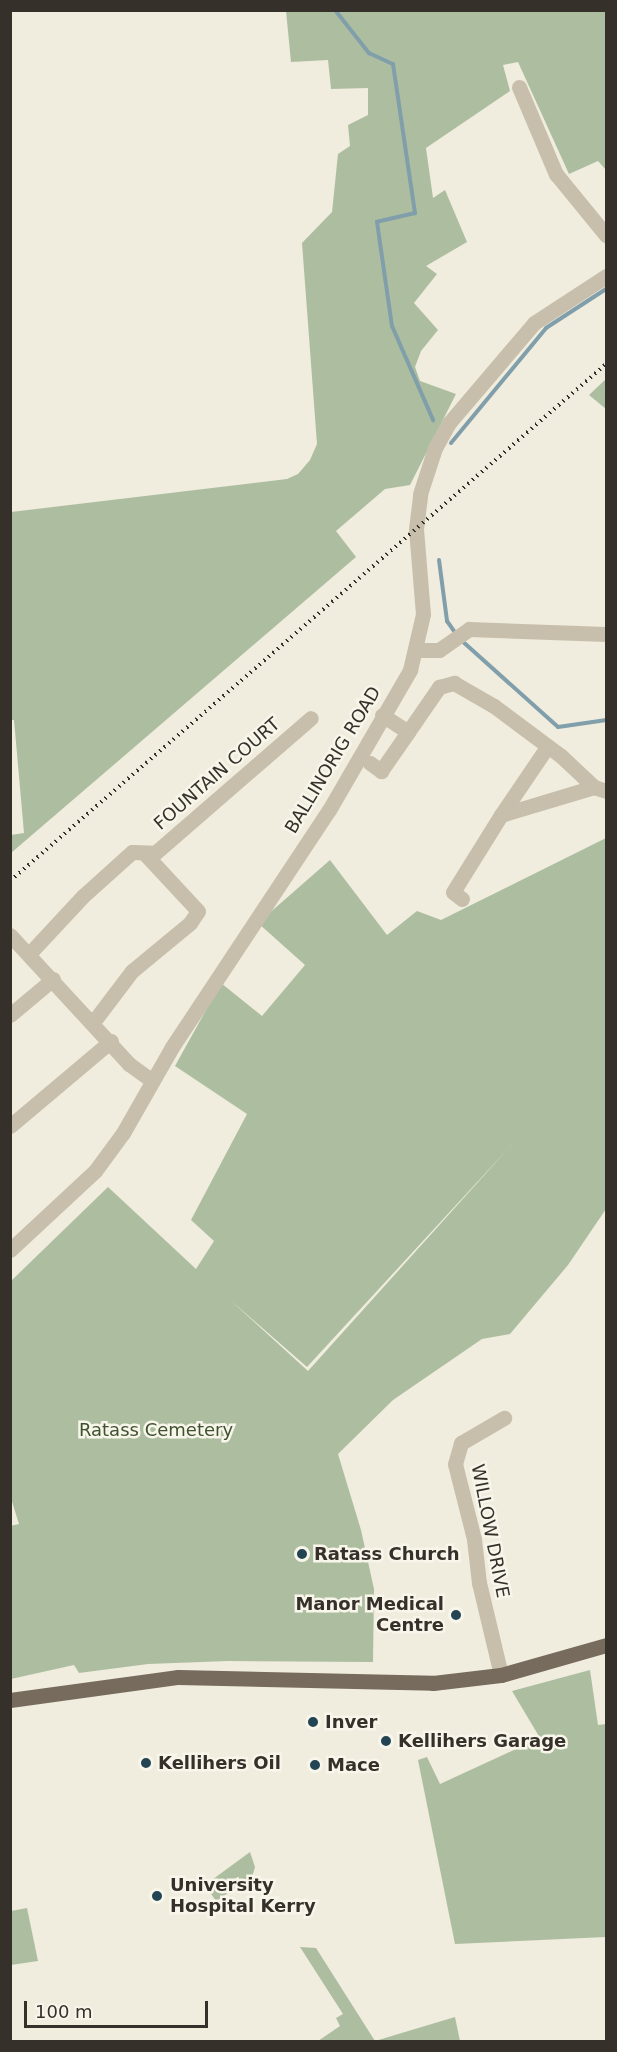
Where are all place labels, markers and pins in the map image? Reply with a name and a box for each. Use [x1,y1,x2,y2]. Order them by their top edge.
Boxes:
place label: Ratass Church [314,1543,460,1565]
marker: Ratass Church [295,1547,309,1561]
place label: Manor Medical Centre [295,1594,444,1636]
marker: Manor Medical Centre [449,1608,463,1622]
place label: Inver [325,1711,377,1733]
marker: Inver [306,1715,320,1729]
place label: Kellihers Garage [398,1730,566,1752]
marker: Kellihers Garage [379,1734,393,1748]
place label: Kellihers Oil [158,1752,281,1774]
place label: Mace [327,1754,380,1776]
marker: Kellihers Oil [139,1756,153,1770]
marker: Mace [308,1758,322,1772]
place label: University Hospital Kerry [170,1875,316,1918]
marker: University Hospital Kerry [148,1887,166,1905]

